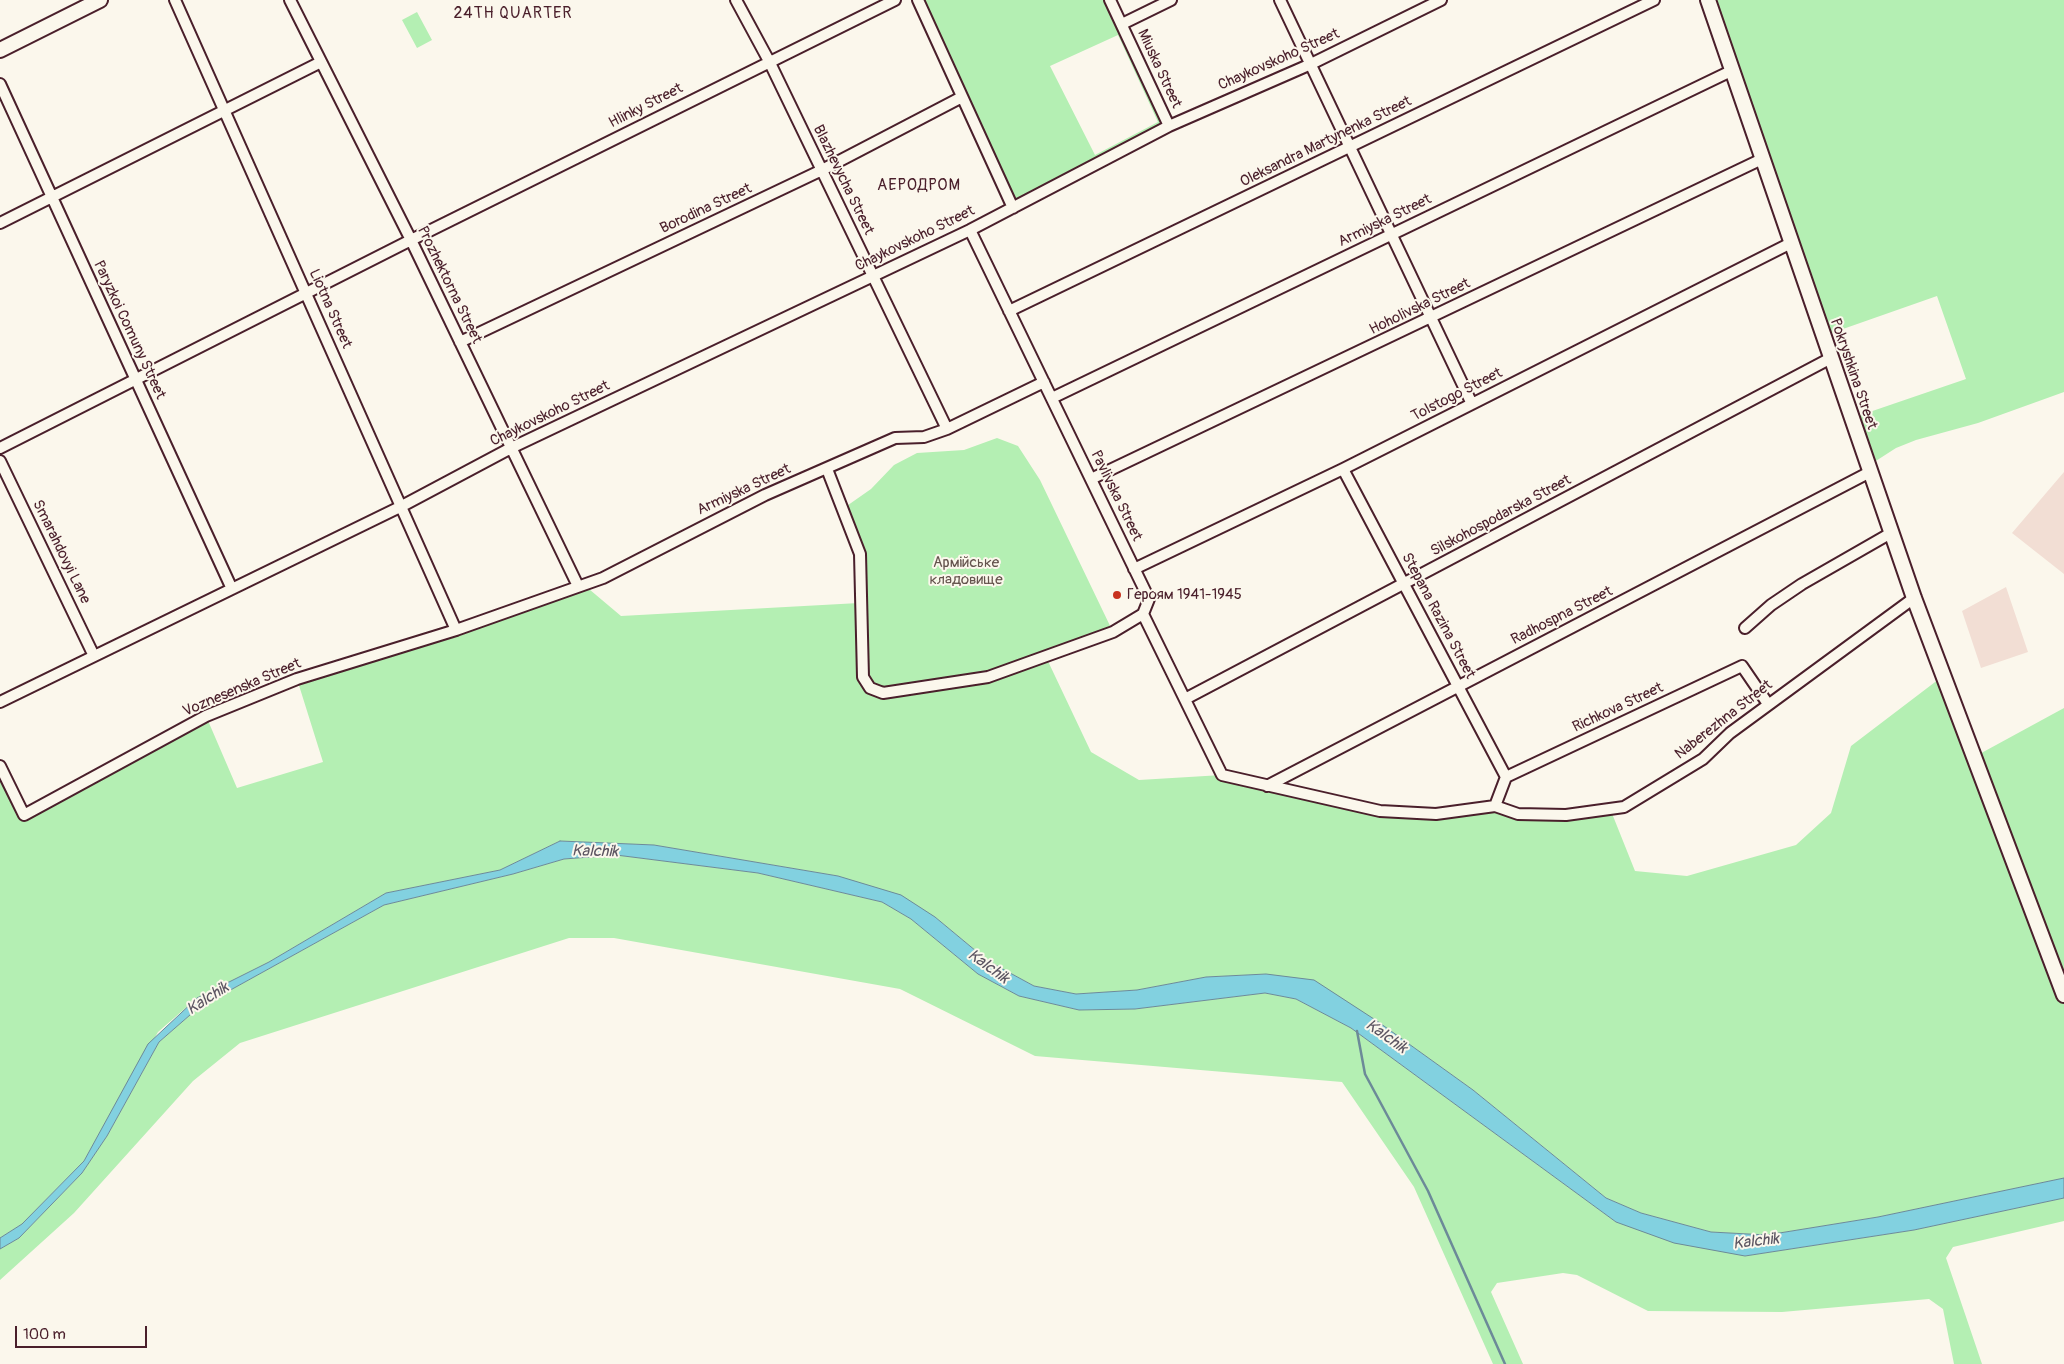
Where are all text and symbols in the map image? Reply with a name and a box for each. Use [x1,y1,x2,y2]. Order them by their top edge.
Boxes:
district label: 24TH QUARTER [452,4,574,24]
street label: Chaykovskoho Street [1216,25,1342,95]
street label: Miuska Street [1133,27,1185,111]
street label: Hlinky Street [606,80,686,132]
street label: Oleksandra Martynenka Street [1237,93,1415,191]
street label: Blazhevycha Street [809,122,877,238]
district label: АЕРОДРОМ [876,176,962,196]
street label: Borodina Street [657,180,755,238]
street label: Armiyska Street [1336,191,1434,251]
street label: Chaykovskoho Street [852,202,978,276]
street label: Prozhektorna Street [413,223,485,347]
street label: Paryzkoi Comuny Street [89,258,169,402]
street label: Liotna Street [305,267,355,351]
street label: Hoholivska Street [1367,275,1473,339]
street label: Pokryshkina Street [1826,316,1880,432]
street label: Tolstogo Street [1409,364,1505,426]
street label: Chaykovskoho Street [487,377,613,451]
street label: Pavlivska Street [1086,448,1146,544]
street label: Armiyska Street [694,460,794,520]
street label: Silskohospodarska Street [1428,471,1574,561]
street label: Smarahdovyi Lane [28,497,94,607]
street label: Stepana Razina Street [1397,550,1479,682]
park label: Армійське кладовище [929,554,1003,589]
street label: Radhospna Street [1508,583,1616,649]
place label: Героям 1941-1945 [1127,586,1242,604]
marker: Героям 1941-1945 [1111,589,1123,601]
street label: Voznesenska Street [180,655,304,721]
street label: Naberezhna Street [1672,676,1776,764]
street label: Richkova Street [1570,679,1666,737]
water label: Kalchik [572,842,618,862]
water label: Kalchik [964,946,1012,988]
water label: Kalchik [183,978,233,1020]
water label: Kalchik [1362,1016,1410,1058]
water label: Kalchik [1732,1230,1780,1254]
scale bar [18,1316,150,1348]
text: 100 m [23,1325,66,1344]

